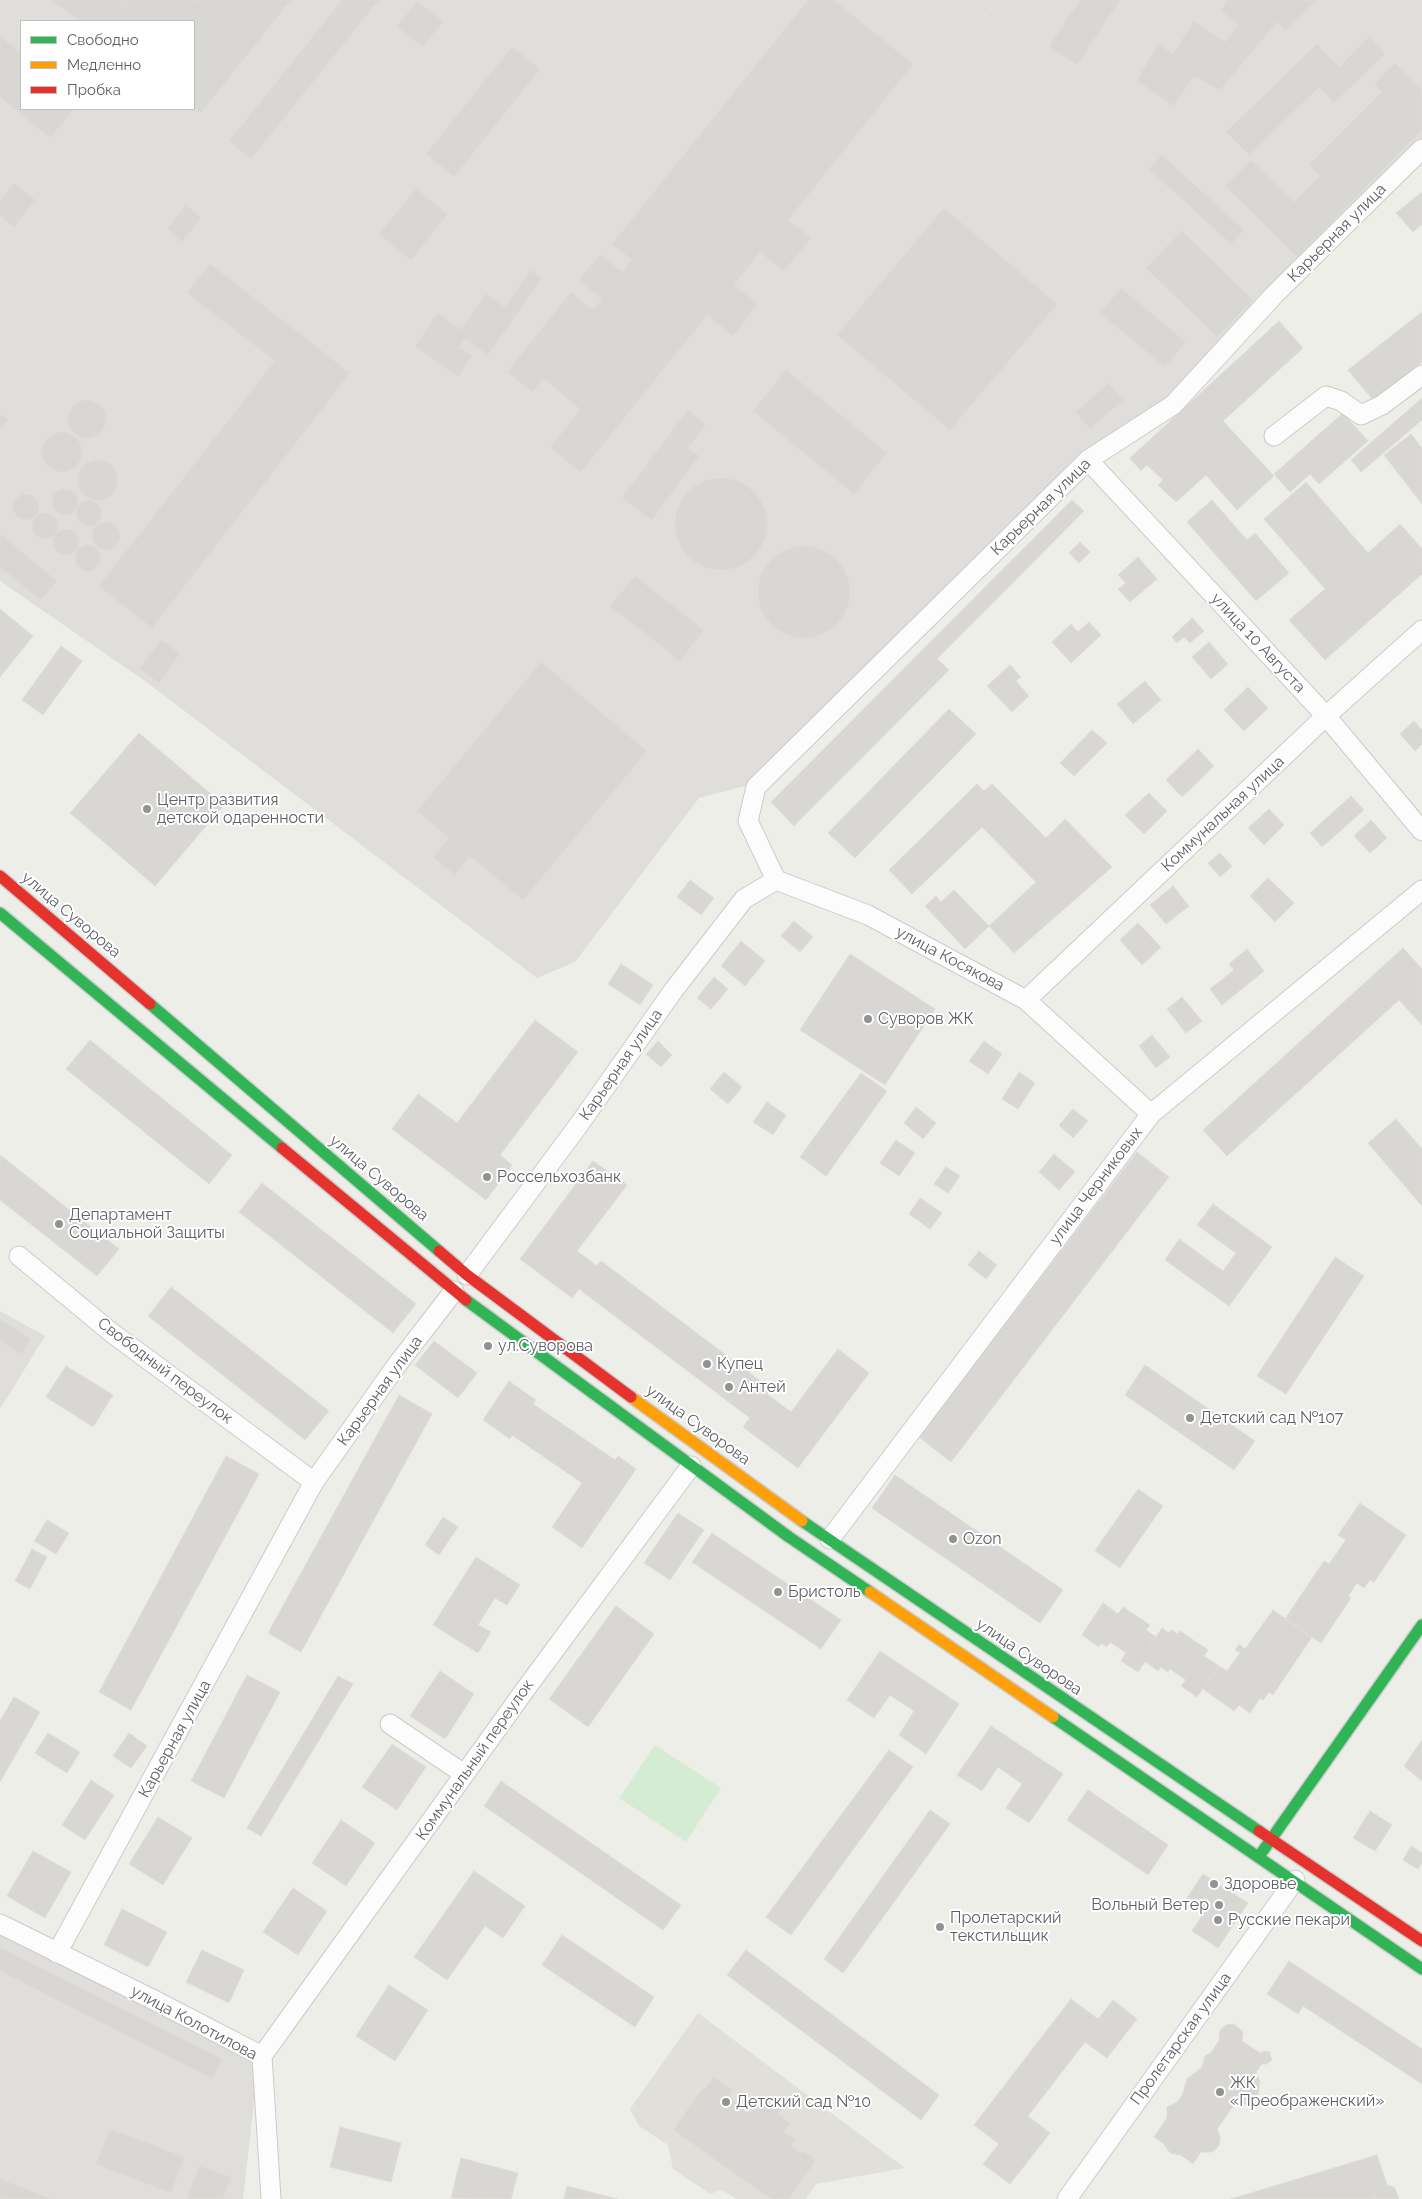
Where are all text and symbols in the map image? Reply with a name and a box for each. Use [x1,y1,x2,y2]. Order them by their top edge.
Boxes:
legend [20,20,195,110]
text: Свободно [67,31,139,49]
text: Медленно [67,56,141,74]
text: Пробка [67,81,121,99]
street label: Карьерная улица [1284,180,1390,286]
street label: Карьерная улица [987,454,1095,560]
street label: улица 10 Августа [1207,589,1309,697]
street label: Коммунальная улица [1158,752,1288,876]
place label: Центр развития детской одаренности [157,790,324,828]
marker: Центр развития детской одаренности [141,803,153,815]
street label: улица Суворова [17,868,125,962]
street label: улица Косякова [892,922,1008,996]
street label: Карьерная улица [575,1006,667,1124]
place label: Суворов ЖК [878,1009,974,1029]
marker: Суворов ЖК [862,1013,874,1025]
street label: улица Черниковых [1045,1123,1147,1249]
street label: улица Суворова [325,1131,433,1225]
place label: Россельхозбанк [497,1167,621,1187]
marker: Россельхозбанк [481,1171,493,1183]
place label: Департамент Социальной Защиты [69,1205,225,1243]
marker: Департамент Социальной Защиты [53,1218,65,1230]
street label: Свободный переулок [94,1314,236,1428]
street label: Карьерная улица [334,1332,426,1450]
place label: ул.Суворова [498,1336,593,1356]
marker: ул.Суворова [482,1340,494,1352]
place label: Купец [717,1354,763,1374]
marker: Купец [701,1358,713,1370]
place label: Антей [739,1377,786,1397]
street label: улица Суворова [642,1381,754,1469]
marker: Антей [723,1381,735,1393]
place label: Детский сад №107 [1200,1408,1343,1428]
marker: Детский сад №107 [1184,1412,1196,1424]
place label: Ozon [963,1529,1002,1549]
marker: Ozon [947,1533,959,1545]
place label: Бристоль [788,1582,861,1602]
marker: Бристоль [772,1586,784,1598]
street label: улица Суворова [972,1614,1086,1700]
street label: Коммунальный переулок [412,1676,538,1844]
street label: Карьерная улица [135,1677,215,1801]
place label: Здоровье [1224,1874,1296,1894]
marker: Здоровье [1208,1878,1220,1890]
place label: Вольный Ветер [1091,1895,1209,1915]
marker: Вольный Ветер [1213,1899,1225,1911]
place label: Пролетарский текстильщик [950,1908,1062,1946]
place label: Русские пекари [1228,1910,1350,1930]
marker: Русские пекари [1212,1914,1224,1926]
marker: Пролетарский текстильщик [934,1921,946,1933]
street label: Пролетарская улица [1127,1969,1235,2109]
street label: улица Колотилова [128,1982,260,2064]
place label: ЖК «Преображенский» [1230,2073,1384,2111]
marker: ЖК «Преображенский» [1214,2086,1226,2098]
place label: Детский сад №10 [736,2092,871,2112]
marker: Детский сад №10 [720,2096,732,2108]

